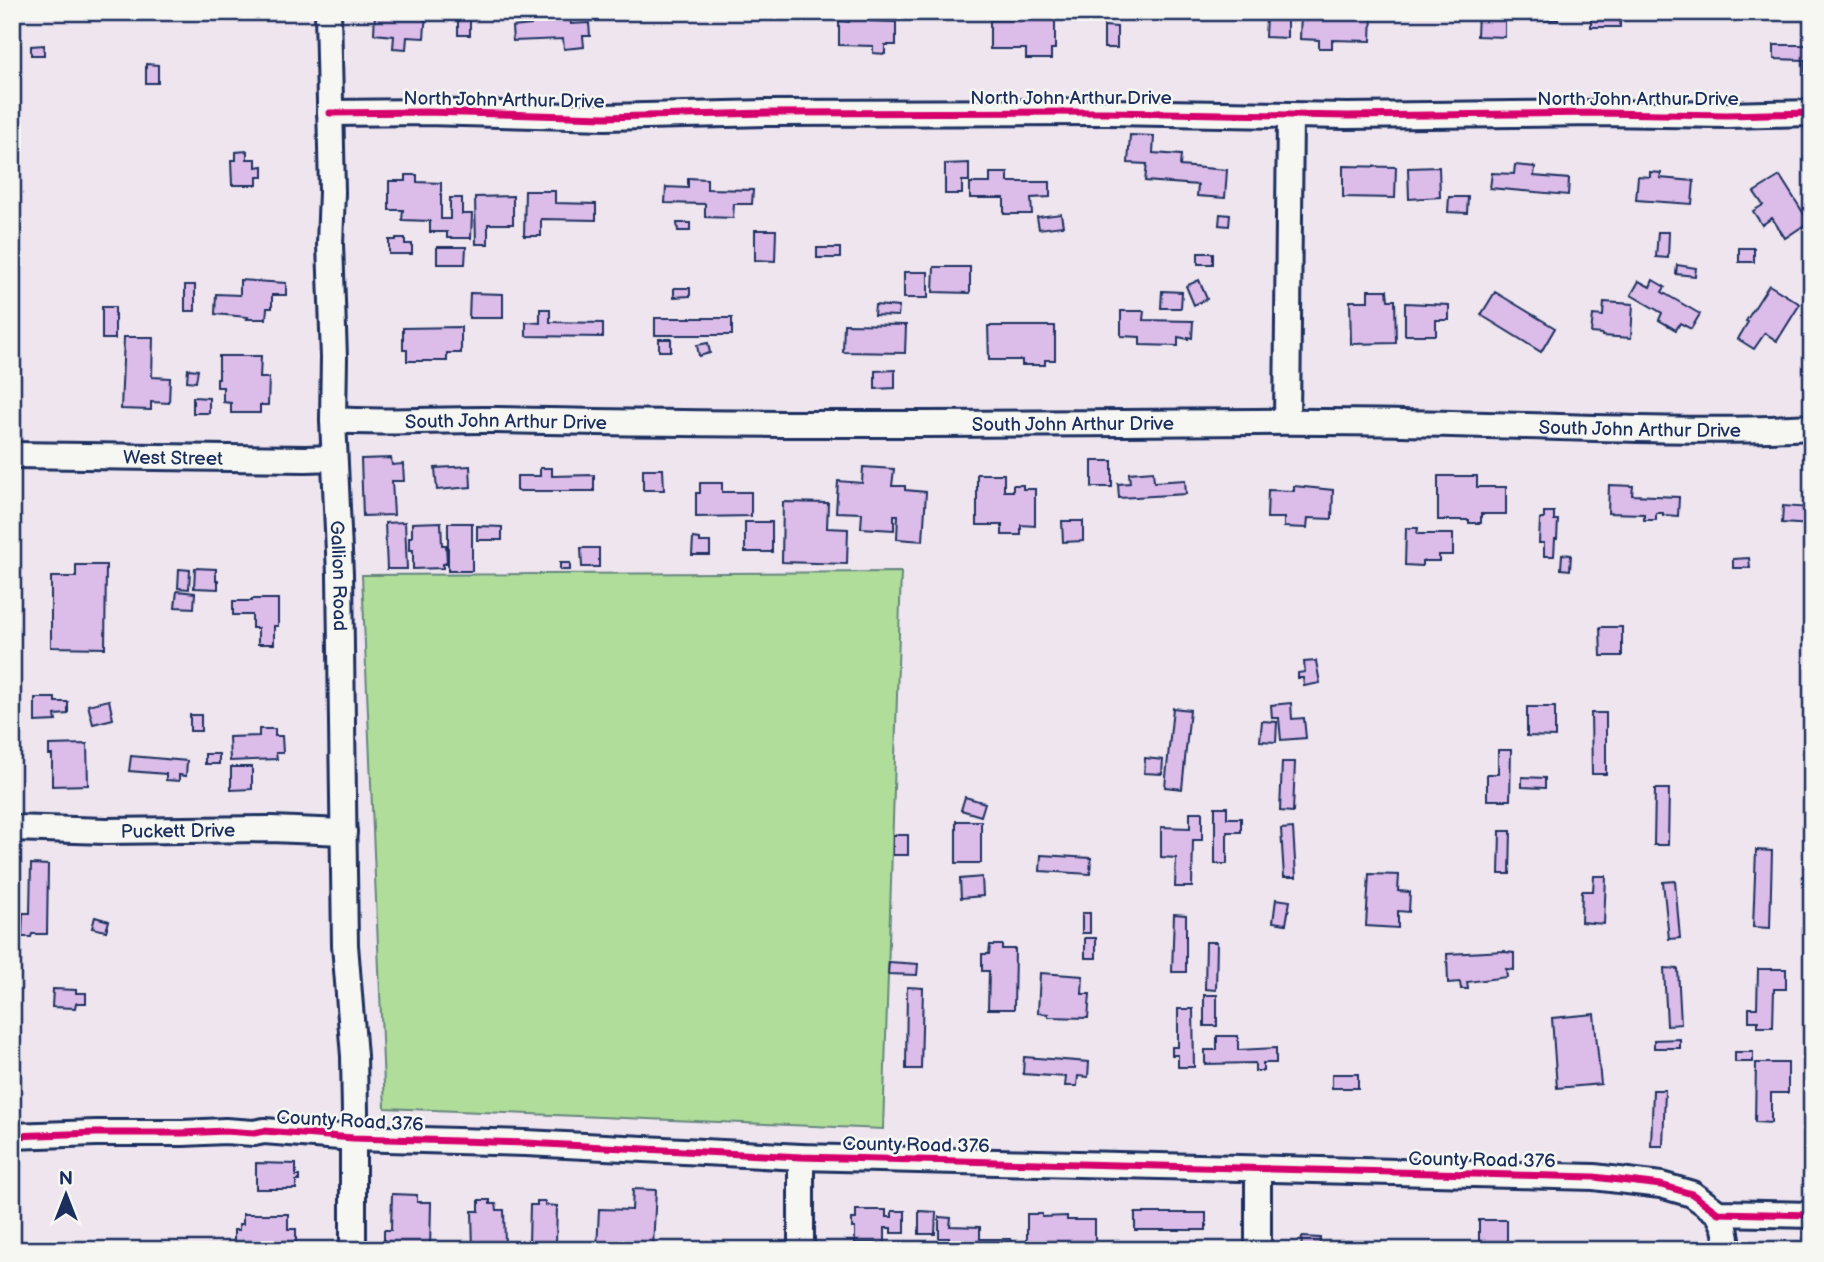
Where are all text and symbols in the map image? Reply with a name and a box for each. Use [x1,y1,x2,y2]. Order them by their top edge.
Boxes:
street label: North John Arthur Drive [403,87,605,114]
street label: North John Arthur Drive [970,87,1172,110]
street label: North John Arthur Drive [1537,88,1739,111]
street label: South John Arthur Drive [405,410,607,435]
street label: South John Arthur Drive [972,413,1174,437]
street label: South John Arthur Drive [1538,416,1741,443]
street label: West Street [123,447,223,471]
street label: Gallion Road [325,520,351,631]
street label: Puckett Drive [121,819,235,844]
street label: County Road 376 [276,1106,424,1137]
street label: County Road 376 [842,1133,990,1158]
street label: County Road 376 [1408,1148,1556,1173]
north arrow [32,1160,102,1230]
text: N [59,1168,73,1191]

